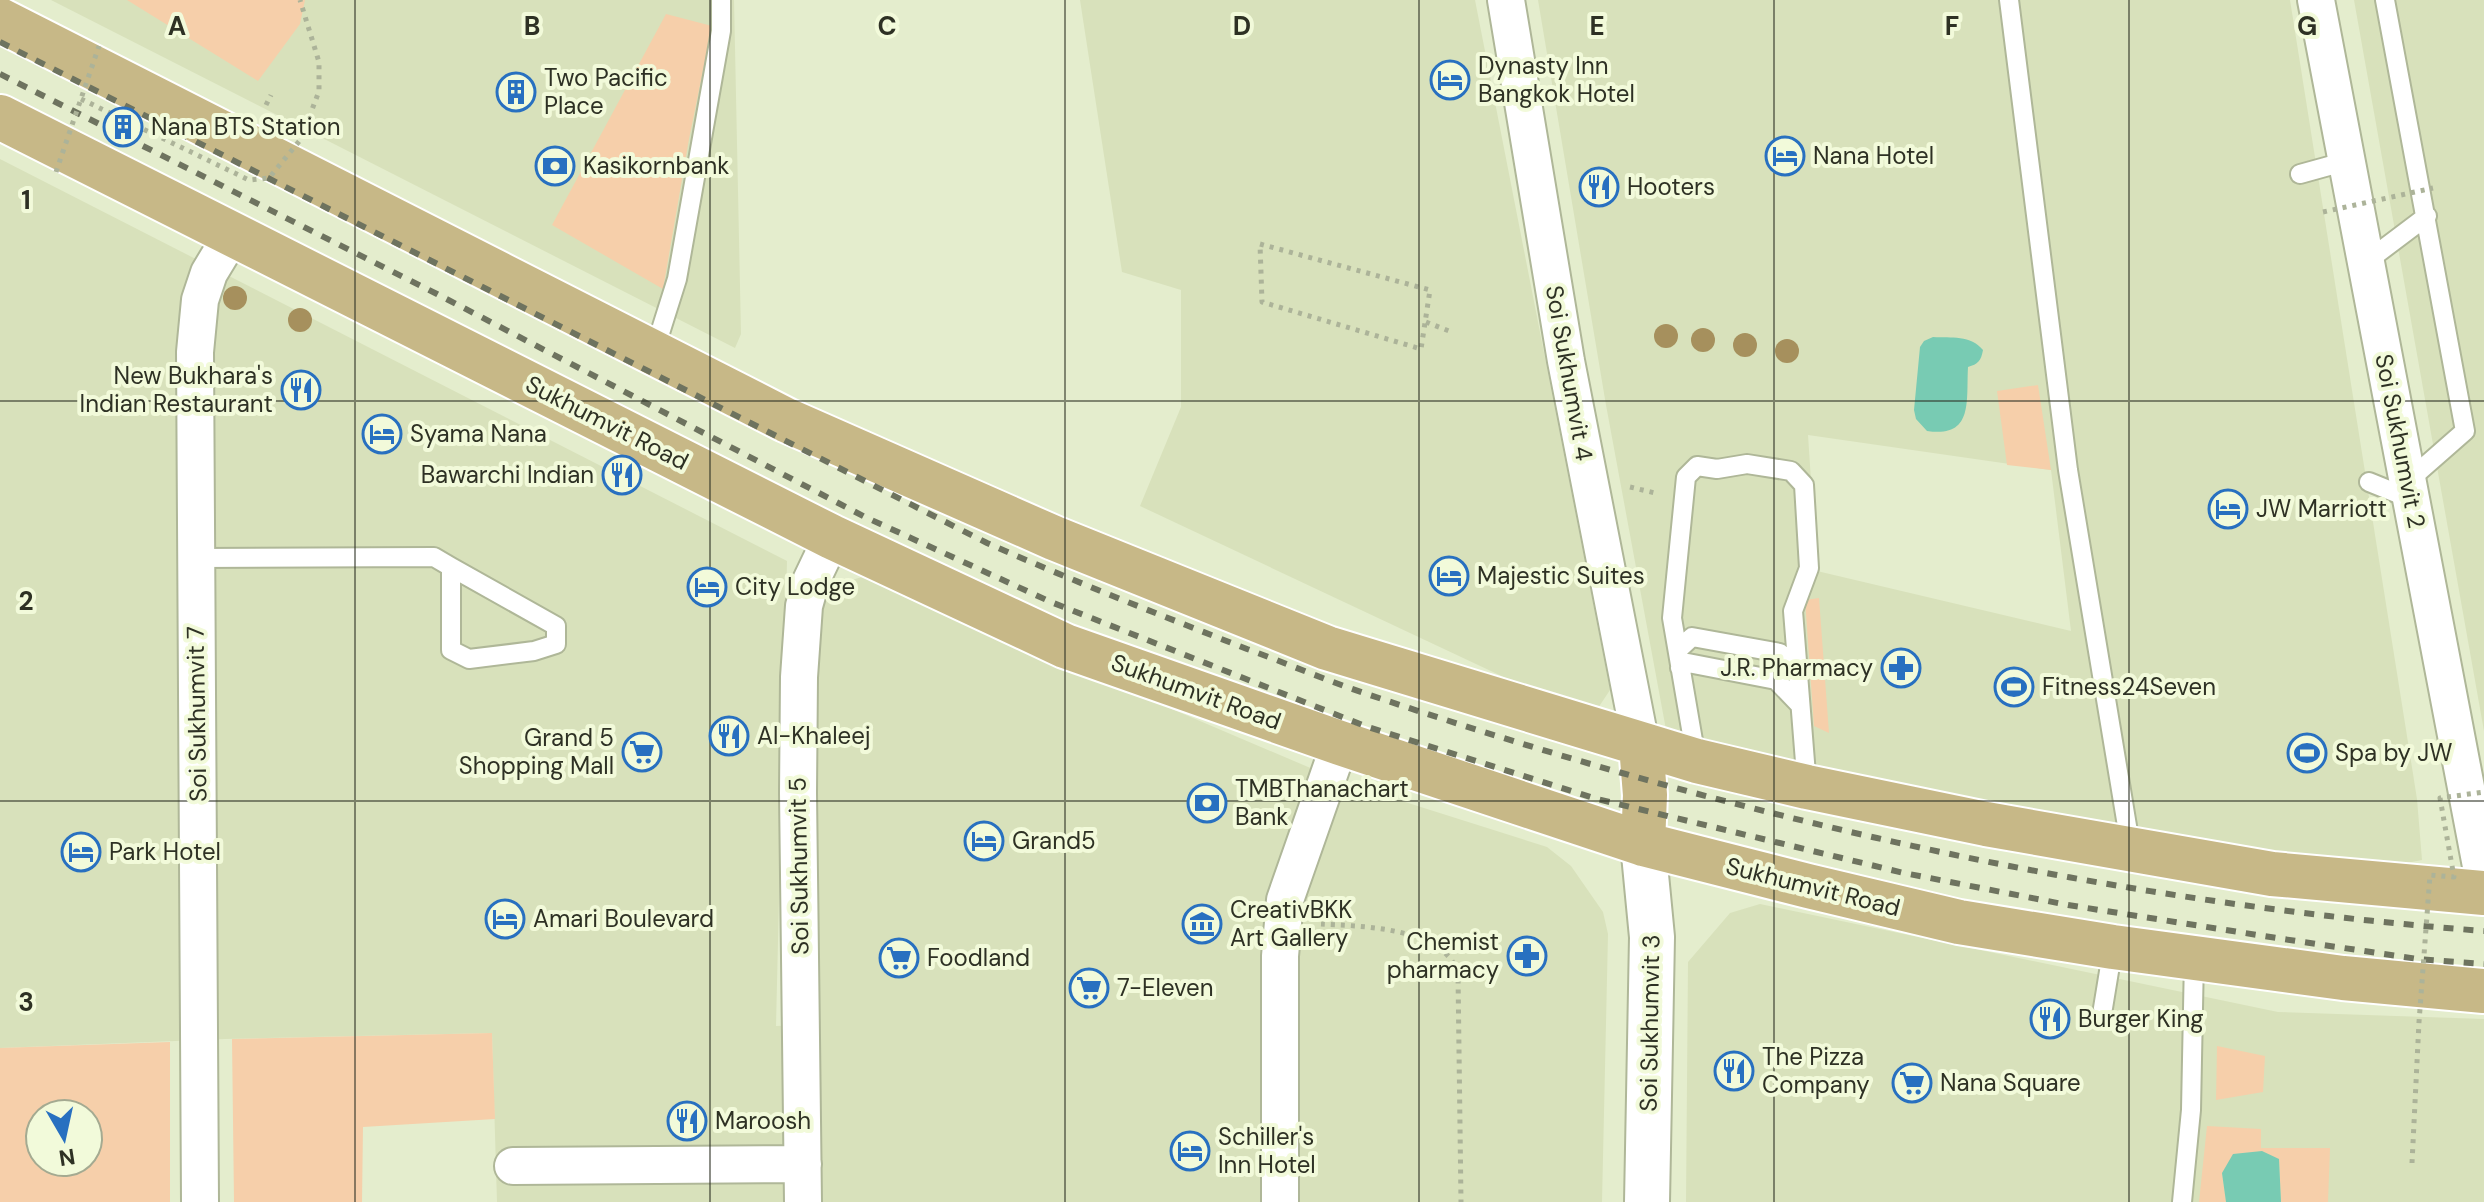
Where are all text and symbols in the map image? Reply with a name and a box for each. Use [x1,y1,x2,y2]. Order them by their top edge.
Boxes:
text: A [168,9,186,43]
text: B [524,9,540,43]
text: C [877,9,897,43]
text: D [1233,9,1251,43]
text: E [1589,9,1605,43]
text: F [1945,9,1959,43]
text: G [2297,9,2317,43]
place label: Dynasty Inn Bangkok Hotel [1478,50,1635,109]
hotel icon: Dynasty Inn Bangkok Hotel [1429,59,1471,101]
place label: Two Pacific Place [544,62,668,121]
building icon: Two Pacific Place [495,71,537,113]
building icon: Nana BTS Station [102,106,144,148]
place label: Nana BTS Station [151,111,341,142]
hotel icon: Nana Hotel [1764,135,1806,177]
place label: Nana Hotel [1813,140,1934,171]
bank icon: Kasikornbank [534,145,576,187]
place label: Kasikornbank [583,150,729,181]
restaurant icon: Hooters [1578,166,1620,208]
place label: Hooters [1627,171,1715,202]
text: 1 [21,183,31,217]
street label: Soi Sukhumvit 4 [1539,283,1600,463]
street label: Soi Sukhumvit 2 [2368,351,2433,531]
place label: New Bukhara's Indian Restaurant [80,360,273,419]
street label: Sukhumvit Road [521,368,694,477]
restaurant icon: New Bukhara's Indian Restaurant [280,369,322,411]
hotel icon: Syama Nana [361,413,403,455]
place label: Syama Nana [410,418,547,449]
restaurant icon: Bawarchi Indian [601,454,643,496]
place label: Bawarchi Indian [421,459,594,490]
hotel icon: JW Marriott [2207,488,2249,530]
place label: JW Marriott [2256,493,2387,524]
hotel icon: Majestic Suites [1428,555,1470,597]
place label: Majestic Suites [1477,560,1645,591]
hotel icon: City Lodge [686,566,728,608]
place label: City Lodge [735,571,855,602]
text: 2 [18,584,34,618]
street label: Soi Sukhumvit 7 [179,626,214,802]
street label: Sukhumvit Road [1107,646,1285,737]
pharmacy icon: J.R. Pharmacy [1880,647,1922,689]
place label: J.R. Pharmacy [1720,652,1873,683]
sports icon: Fitness24Seven [1993,666,2035,708]
place label: Fitness24Seven [2042,671,2216,702]
restaurant icon: Al-Khaleej [708,715,750,757]
place label: Al-Khaleej [757,720,871,751]
place label: Grand 5 Shopping Mall [459,722,614,781]
supermarket icon: Grand 5 Shopping Mall [621,731,663,773]
sports icon: Spa by JW [2286,732,2328,774]
place label: Spa by JW [2335,737,2452,768]
place label: TMBThanachart Bank [1235,773,1409,832]
street label: Soi Sukhumvit 5 [781,777,816,955]
bank icon: TMBThanachart Bank [1186,782,1228,824]
hotel icon: Grand5 [963,820,1005,862]
place label: Grand5 [1012,825,1096,856]
hotel icon: Park Hotel [60,831,102,873]
place label: Park Hotel [109,836,221,867]
street label: Sukhumvit Road [1723,850,1903,923]
place label: CreativBKK Art Gallery [1230,894,1352,953]
hotel icon: Amari Boulevard [484,898,526,940]
place label: Amari Boulevard [533,903,714,934]
museum icon: CreativBKK Art Gallery [1181,903,1223,945]
place label: Chemist pharmacy [1387,926,1499,985]
street label: Soi Sukhumvit 3 [1632,934,1667,1112]
pharmacy icon: Chemist pharmacy [1506,935,1548,977]
supermarket icon: Foodland [878,937,920,979]
place label: Foodland [927,942,1030,973]
supermarket icon: 7-Eleven [1068,967,1110,1009]
place label: 7-Eleven [1117,972,1214,1003]
text: 3 [18,985,34,1019]
restaurant icon: Burger King [2029,998,2071,1040]
place label: Burger King [2078,1003,2204,1034]
place label: The Pizza Company [1762,1041,1870,1100]
restaurant icon: The Pizza Company [1713,1050,1755,1092]
supermarket icon: Nana Square [1891,1062,1933,1104]
place label: Nana Square [1940,1067,2081,1098]
north arrow [24,1098,104,1178]
restaurant icon: Maroosh [666,1100,708,1142]
place label: Maroosh [715,1105,811,1136]
place label: Schiller's Inn Hotel [1218,1121,1316,1180]
hotel icon: Schiller's Inn Hotel [1169,1130,1211,1172]
text: N [57,1142,77,1173]

